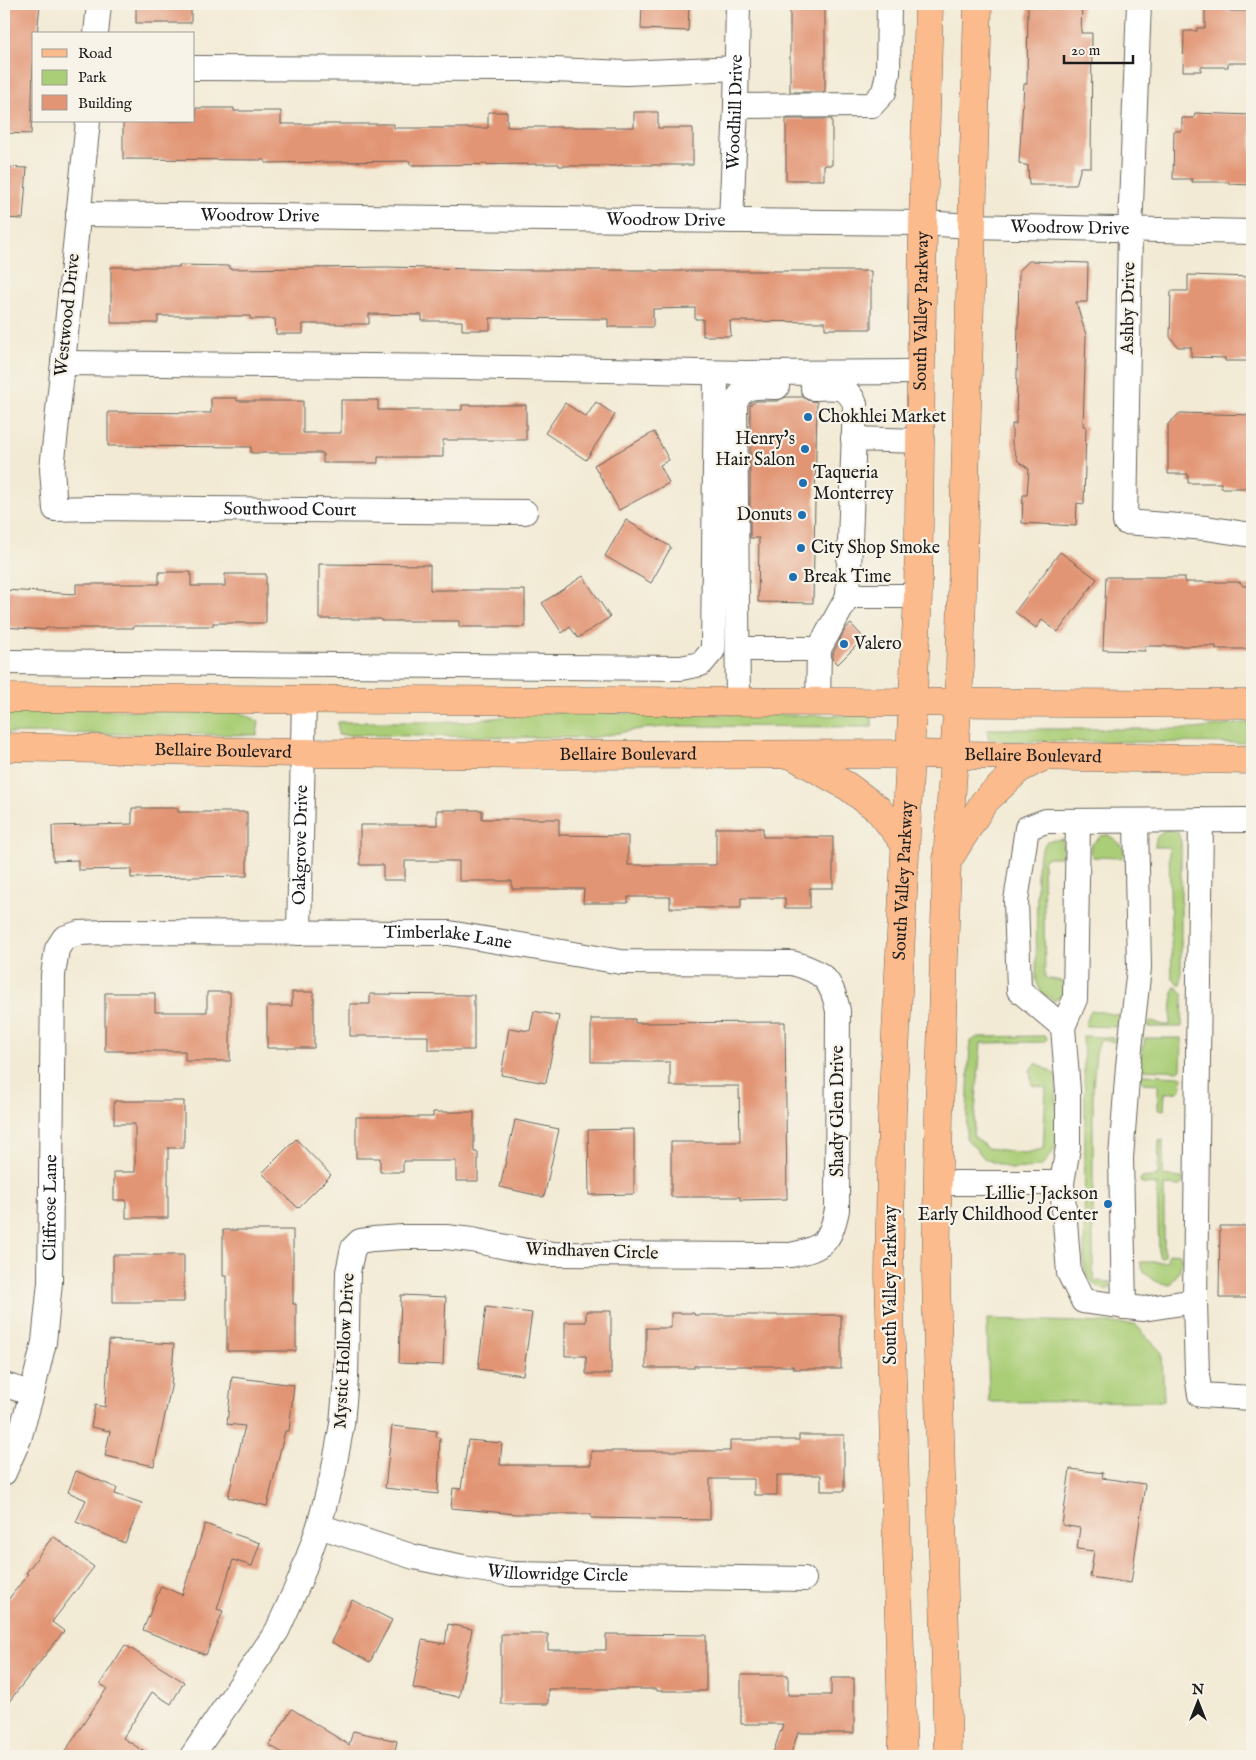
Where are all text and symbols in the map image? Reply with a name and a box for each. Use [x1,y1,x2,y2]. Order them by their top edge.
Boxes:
legend [32,32,195,122]
scale bar [1064,32,1132,64]
text: 20 m [1071,41,1101,60]
text: Road [78,44,113,63]
street label: Woodhill Drive [722,54,749,170]
text: Park [78,68,108,87]
text: Building [78,94,133,113]
street label: Woodrow Drive [200,204,320,228]
street label: Woodrow Drive [606,208,726,232]
street label: Woodrow Drive [1010,215,1130,241]
street label: South Valley Parkway [909,231,934,391]
street label: Westwood Drive [50,252,86,378]
street label: Ashby Drive [1117,262,1141,355]
place label: Chokhlei Market [818,406,946,429]
marker: Chokhlei Market [802,411,814,423]
place label: Henry's Hair Salon [715,428,795,472]
marker: Henry's Hair Salon [799,443,811,455]
place label: Taqueria Monterrey [813,462,894,506]
marker: Taqueria Monterrey [797,477,809,489]
street label: Southwood Court [223,498,357,522]
place label: Donuts [737,504,792,527]
marker: Donuts [796,509,808,521]
place label: City Shop Smoke [811,537,940,560]
marker: City Shop Smoke [795,542,807,554]
place label: Break Time [803,566,891,589]
marker: Break Time [787,571,799,583]
place label: Valero [853,633,902,656]
marker: Valero [838,638,850,650]
street label: Bellaire Boulevard [154,739,292,764]
street label: Bellaire Boulevard [559,743,697,766]
street label: Bellaire Boulevard [964,743,1102,769]
street label: Oakgrove Drive [288,785,314,905]
street label: South Valley Parkway [888,800,919,961]
street label: Timberlake Lane [384,921,514,955]
street label: Shady Glen Drive [827,1045,850,1177]
street label: Cliffrose Lane [39,1154,63,1261]
place label: Lillie J Jackson Early Childhood Center [918,1183,1098,1227]
marker: Lillie J Jackson Early Childhood Center [1102,1198,1114,1210]
street label: South Valley Parkway [880,1205,903,1365]
street label: Windhaven Circle [525,1238,659,1266]
street label: Mystic Hollow Drive [329,1272,361,1430]
street label: Willowridge Circle [486,1559,628,1587]
north arrow [1174,1678,1224,1728]
text: N [1191,1681,1204,1699]

